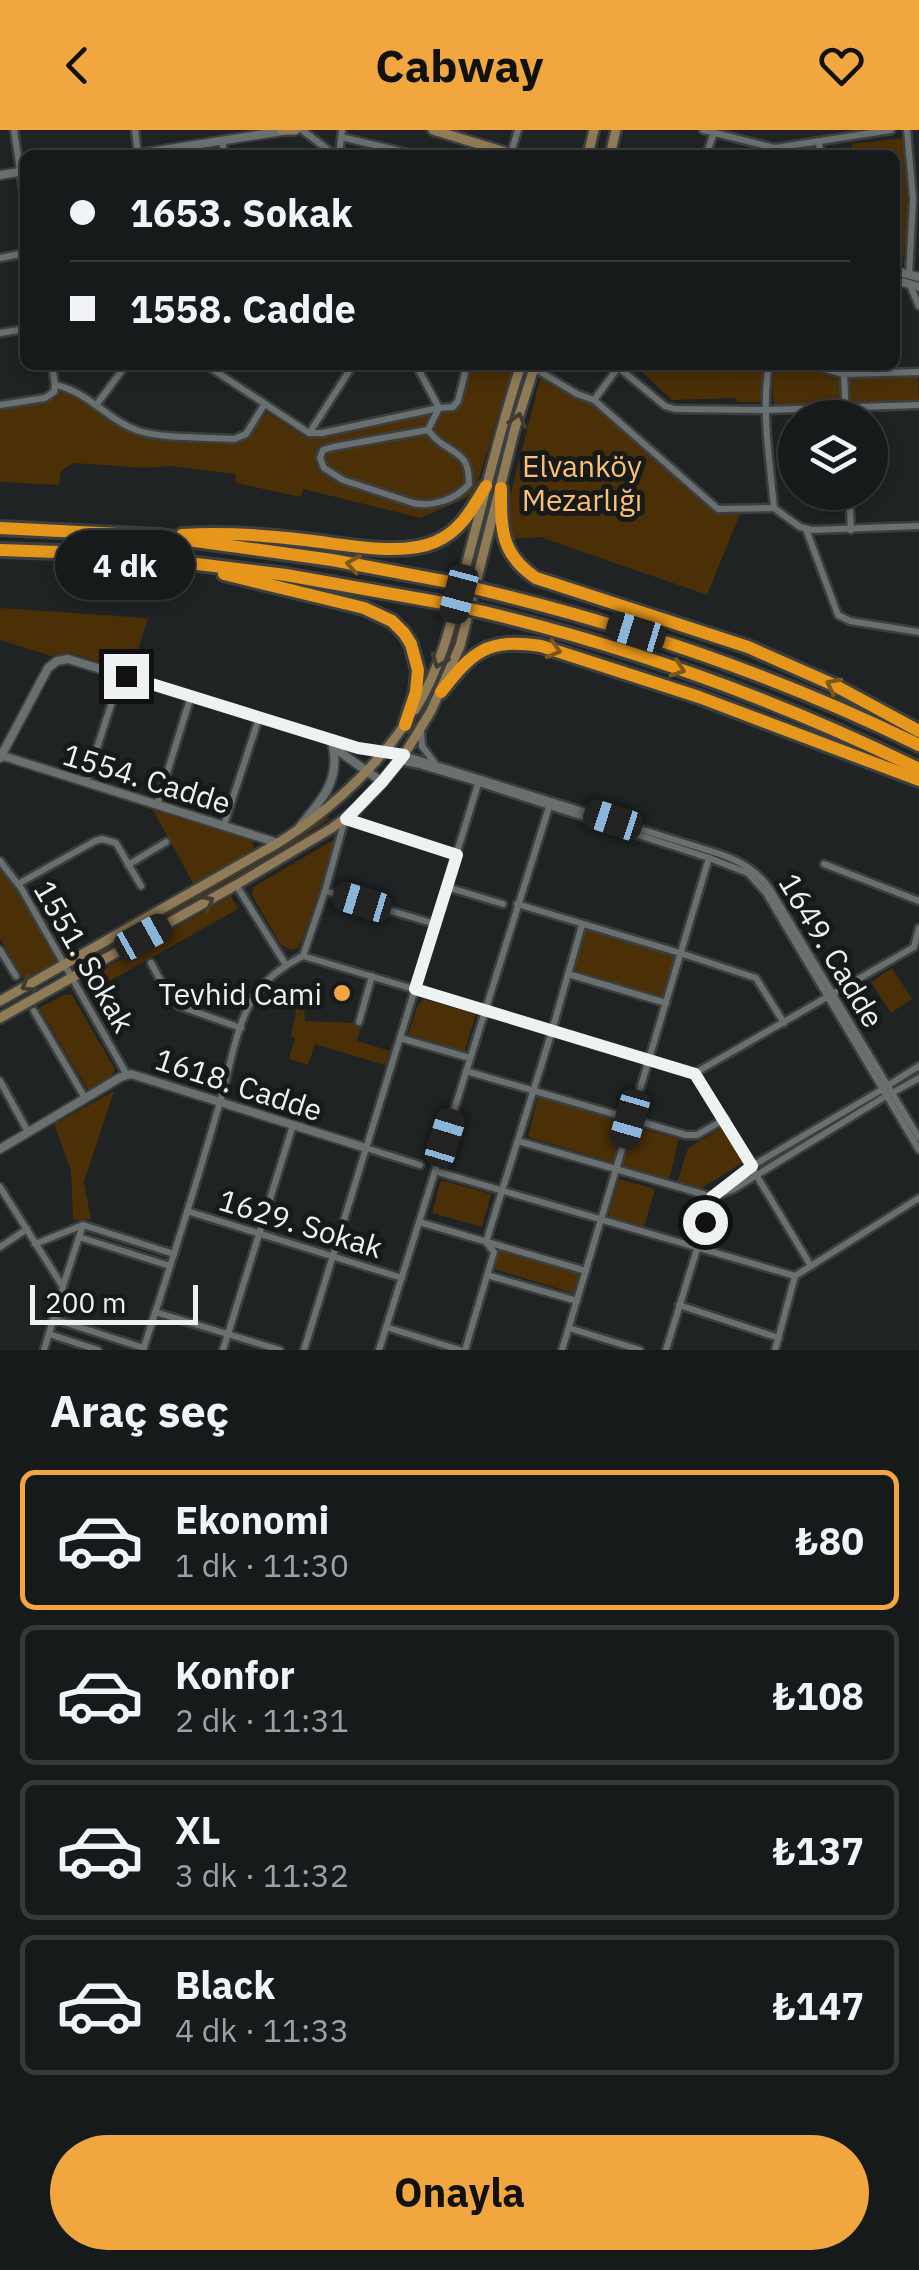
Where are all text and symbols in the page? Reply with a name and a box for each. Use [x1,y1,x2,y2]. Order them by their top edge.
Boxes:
text: Cabway [375,36,544,94]
icon: back [50,38,105,93]
icon: heart [814,38,869,93]
text: 1653. Sokak [130,188,353,237]
text: 1558. Cadde [130,284,356,333]
map controls [778,400,888,510]
button: layers [778,400,888,510]
one-way arrow [506,411,527,429]
park label: Elvanköy Mezarlığı [522,446,642,519]
callout: 4 dk [56,531,196,601]
text: 4 dk [93,544,157,586]
one-way arrow [345,554,362,575]
car [437,561,481,627]
car [603,609,669,655]
one-way arrow [545,638,562,659]
one-way arrow [430,651,450,669]
route end [104,654,149,699]
one-way arrow [669,658,686,678]
one-way arrow [825,677,843,697]
street label: 1554. Cadde [58,734,236,822]
car [580,796,646,844]
street label: 1649. Cadde [771,866,893,1034]
street label: 1551. Sokak [26,873,144,1039]
car [329,879,395,925]
one-way arrow [196,894,214,914]
car [109,909,177,965]
one-way arrow [21,973,39,993]
place label: Tevhid Cami [158,974,322,1013]
marker: Tevhid Cami [331,982,353,1004]
street label: 1618. Cadde [151,1039,327,1129]
car [607,1086,653,1152]
car [422,1105,468,1171]
street label: 1629. Sokak [215,1180,388,1266]
route start [683,1200,728,1245]
scale bar [30,1280,198,1324]
text: 200 m [45,1284,126,1321]
text: Araç seç [50,1381,229,1439]
icon: car [55,1495,145,1585]
text: Ekonomi [175,1495,329,1544]
text: ₺80 [795,1516,864,1565]
text: 1 dk · 11:30 [175,1544,349,1586]
icon: car [55,1650,145,1740]
text: Konfor [175,1650,295,1699]
text: ₺108 [772,1671,864,1720]
text: 2 dk · 11:31 [175,1699,349,1741]
icon: car [55,1805,145,1895]
text: XL [175,1805,221,1854]
text: ₺137 [772,1826,864,1875]
text: 3 dk · 11:32 [175,1854,349,1896]
icon: car [55,1960,145,2050]
text: Black [175,1960,275,2009]
text: ₺147 [772,1981,864,2030]
text: 4 dk · 11:33 [175,2009,349,2051]
button: Onayla [50,2135,869,2250]

